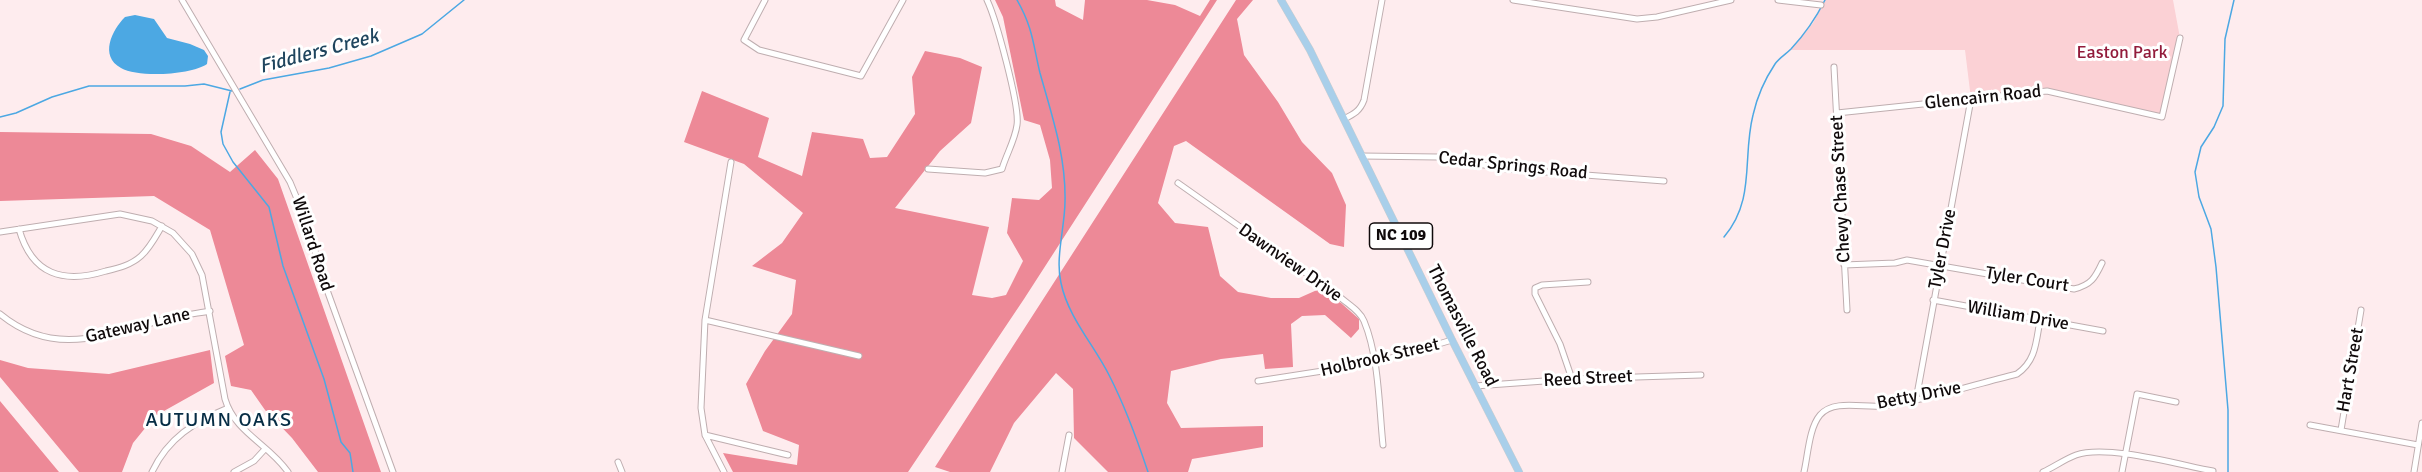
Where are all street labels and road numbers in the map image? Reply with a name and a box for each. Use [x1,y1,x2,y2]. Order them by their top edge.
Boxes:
street label: Glencairn Road [1924,81,2042,115]
street label: Chevy Chase Street [1826,115,1856,263]
street label: Cedar Springs Road [1437,147,1589,185]
street label: Willard Road [287,194,337,294]
street label: Tyler Drive [1925,207,1961,291]
street label: Dawnview Drive [1234,219,1346,307]
road number: NC 109 [1370,223,1432,249]
street label: Thomasville Road [1422,261,1502,391]
street label: Tyler Court [1984,263,2070,297]
street label: William Drive [1965,296,2071,336]
street label: Gateway Lane [84,303,192,349]
street label: Hart Street [2333,326,2369,414]
street label: Holbrook Street [1319,334,1441,382]
street label: Reed Street [1543,366,1633,392]
street label: Betty Drive [1875,377,1963,415]

